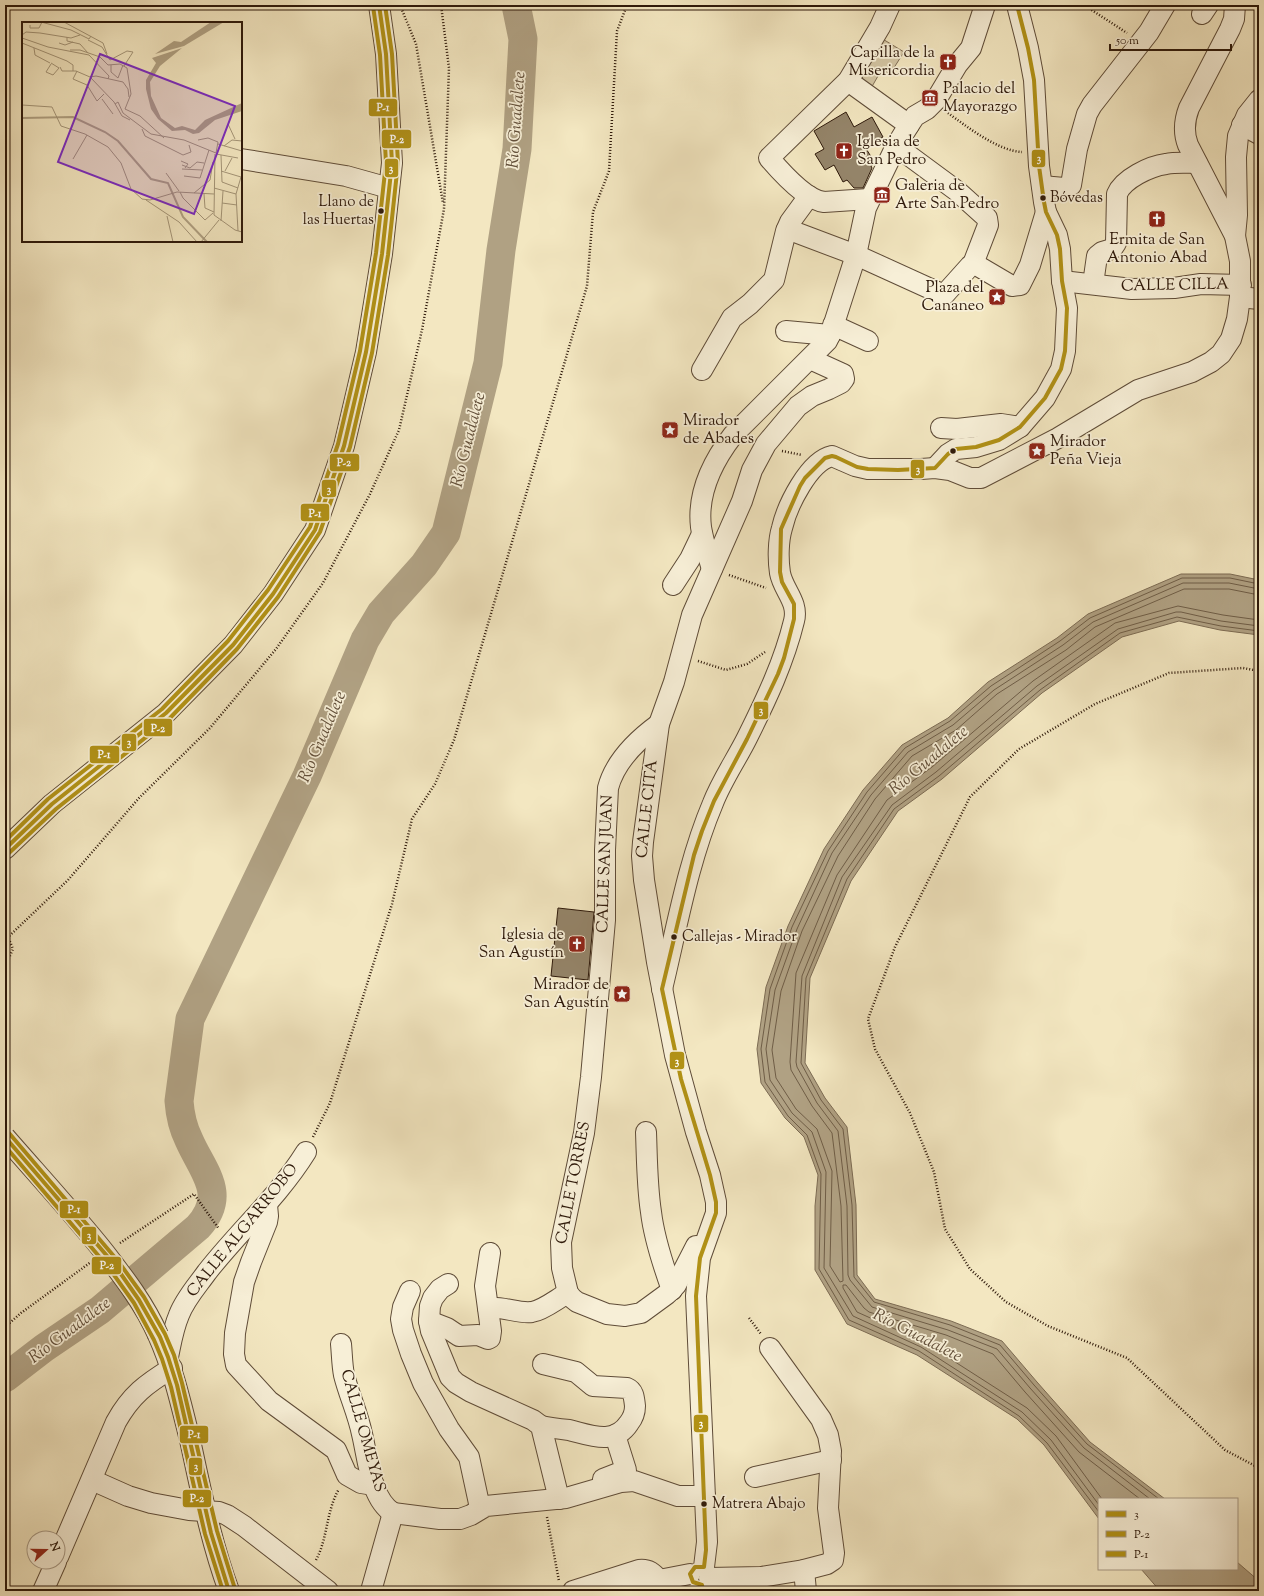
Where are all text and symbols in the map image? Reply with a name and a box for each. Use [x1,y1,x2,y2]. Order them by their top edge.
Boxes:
inset map [22,22,242,242]
scale bar [1110,26,1231,52]
text: 50 m [1115,32,1139,50]
place label: Capilla de la Misericordia [849,42,936,83]
church icon: Capilla de la Misericordia [938,52,958,72]
water label: Río Guadalete [502,71,532,169]
place label: Palacio del Mayorazgo [943,78,1017,119]
museum icon: Palacio del Mayorazgo [920,88,940,108]
line badge: P-1 [368,98,398,117]
text: P-1 [375,100,390,116]
line badge: P-2 [381,129,412,149]
place label: Iglesia de San Pedro [857,131,926,172]
text: P-2 [389,132,405,148]
church icon: Iglesia de San Pedro [834,141,854,161]
line badge: 3 [1031,149,1046,168]
text: 3 [1037,151,1042,167]
line badge: 3 [384,158,399,178]
text: 3 [389,161,394,177]
place label: Galeria de Arte San Pedro [895,175,999,216]
museum icon: Galeria de Arte San Pedro [872,185,892,205]
place label: Bóvedas [1050,188,1103,209]
place label: Llano de las Huertas [303,192,374,231]
marker: Bóvedas [1038,193,1048,203]
marker: Llano de las Huertas [376,206,386,216]
church icon: Ermita de San Antonio Abad [1147,209,1167,229]
place label: Ermita de San Antonio Abad [1107,229,1207,270]
street label: CALLE CILLA [1121,274,1229,298]
place label: Plaza del Cananeo [922,277,985,318]
place icon: Plaza del Cananeo [987,287,1007,307]
water label: Río Guadalete [446,390,492,490]
place label: Mirador de Abades [683,410,754,451]
place icon: Mirador de Abades [660,420,680,440]
place label: Mirador Peña Vieja [1050,431,1122,472]
place icon: Mirador Peña Vieja [1027,441,1047,461]
unlabelled marker [948,446,958,456]
line badge: P-2 [329,453,360,472]
text: P-2 [336,455,352,471]
line badge: 3 [910,459,925,479]
text: 3 [916,462,921,478]
line badge: 3 [321,479,337,498]
text: 3 [327,482,332,498]
line badge: P-1 [300,503,330,522]
text: P-1 [307,506,322,522]
water label: Río Guadalete [293,687,353,786]
line badge: 3 [753,701,769,720]
text: 3 [759,703,764,719]
line badge: P-2 [143,718,173,737]
water label: Río Guadalete [884,720,974,801]
text: P-2 [150,721,166,737]
line badge: 3 [121,733,137,752]
text: 3 [127,735,132,751]
line badge: P-1 [89,745,120,764]
text: P-1 [96,747,111,763]
street label: CALLE CITA [631,759,665,859]
street label: CALLE SAN JUAN [592,794,620,934]
place label: Iglesia de San Agustín [479,924,565,965]
place label: Callejas - Mirador [682,927,797,948]
marker: Callejas - Mirador [669,932,679,942]
church icon: Iglesia de San Agustín [567,934,587,954]
place label: Mirador de San Agustín [524,974,610,1015]
place icon: Mirador de San Agustín [612,984,632,1004]
line badge: 3 [669,1051,685,1070]
text: 3 [675,1054,680,1070]
street label: CALLE TORRES [551,1120,597,1246]
street label: CALLE ALGARROBO [182,1159,304,1303]
line badge: P-1 [59,1200,89,1219]
text: P-1 [66,1202,81,1218]
line badge: 3 [81,1226,97,1245]
text: 3 [87,1228,92,1244]
line badge: P-2 [91,1256,122,1275]
text: P-2 [99,1258,115,1274]
water label: Río Guadalete [24,1292,116,1370]
water label: Río Guadalete [868,1303,966,1369]
street label: CALLE OMEYAS [333,1367,391,1495]
line badge: 3 [693,1414,709,1433]
text: 3 [699,1416,704,1432]
line badge: P-1 [179,1425,209,1444]
text: P-1 [186,1427,201,1443]
line badge: 3 [188,1457,203,1476]
text: 3 [194,1459,199,1475]
line badge: P-2 [182,1489,212,1508]
text: P-2 [189,1491,205,1507]
place label: Matrera Abajo [712,1494,805,1515]
legend [1098,1498,1238,1570]
marker: Matrera Abajo [699,1499,709,1509]
text: 3 [1134,1506,1139,1524]
text: P-2 [1134,1526,1150,1544]
north arrow [26,1530,66,1570]
text: N [45,1539,64,1554]
text: P-1 [1134,1546,1148,1564]

